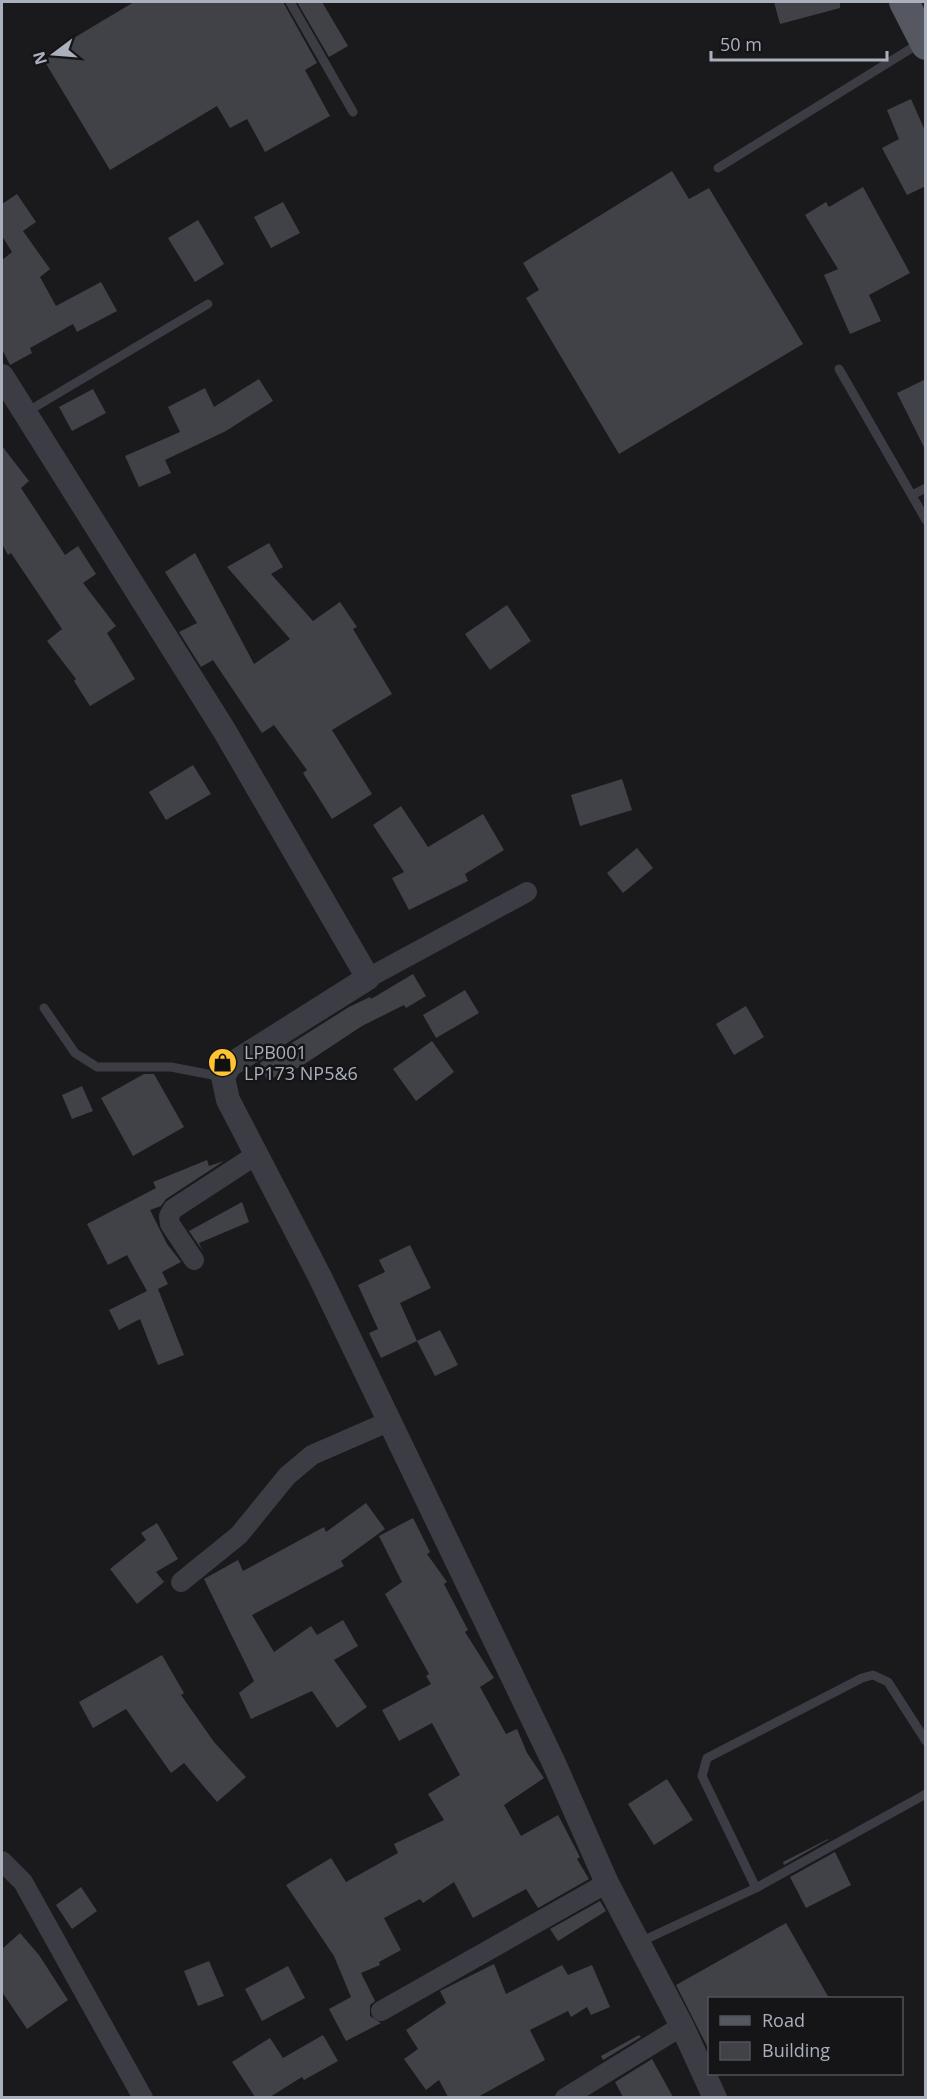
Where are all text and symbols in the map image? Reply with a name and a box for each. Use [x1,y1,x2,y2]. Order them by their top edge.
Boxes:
north arrow [24,24,84,84]
scale bar [711,24,886,62]
text: 50 m [720,32,762,56]
text: N [27,49,52,67]
place label: LPB001 LP173 NP5&6 [244,1040,358,1085]
shop icon: LPB001 LP173 NP5&6 [207,1047,239,1079]
legend [708,1997,903,2075]
text: Road [762,2008,805,2032]
text: Building [762,2038,830,2062]

